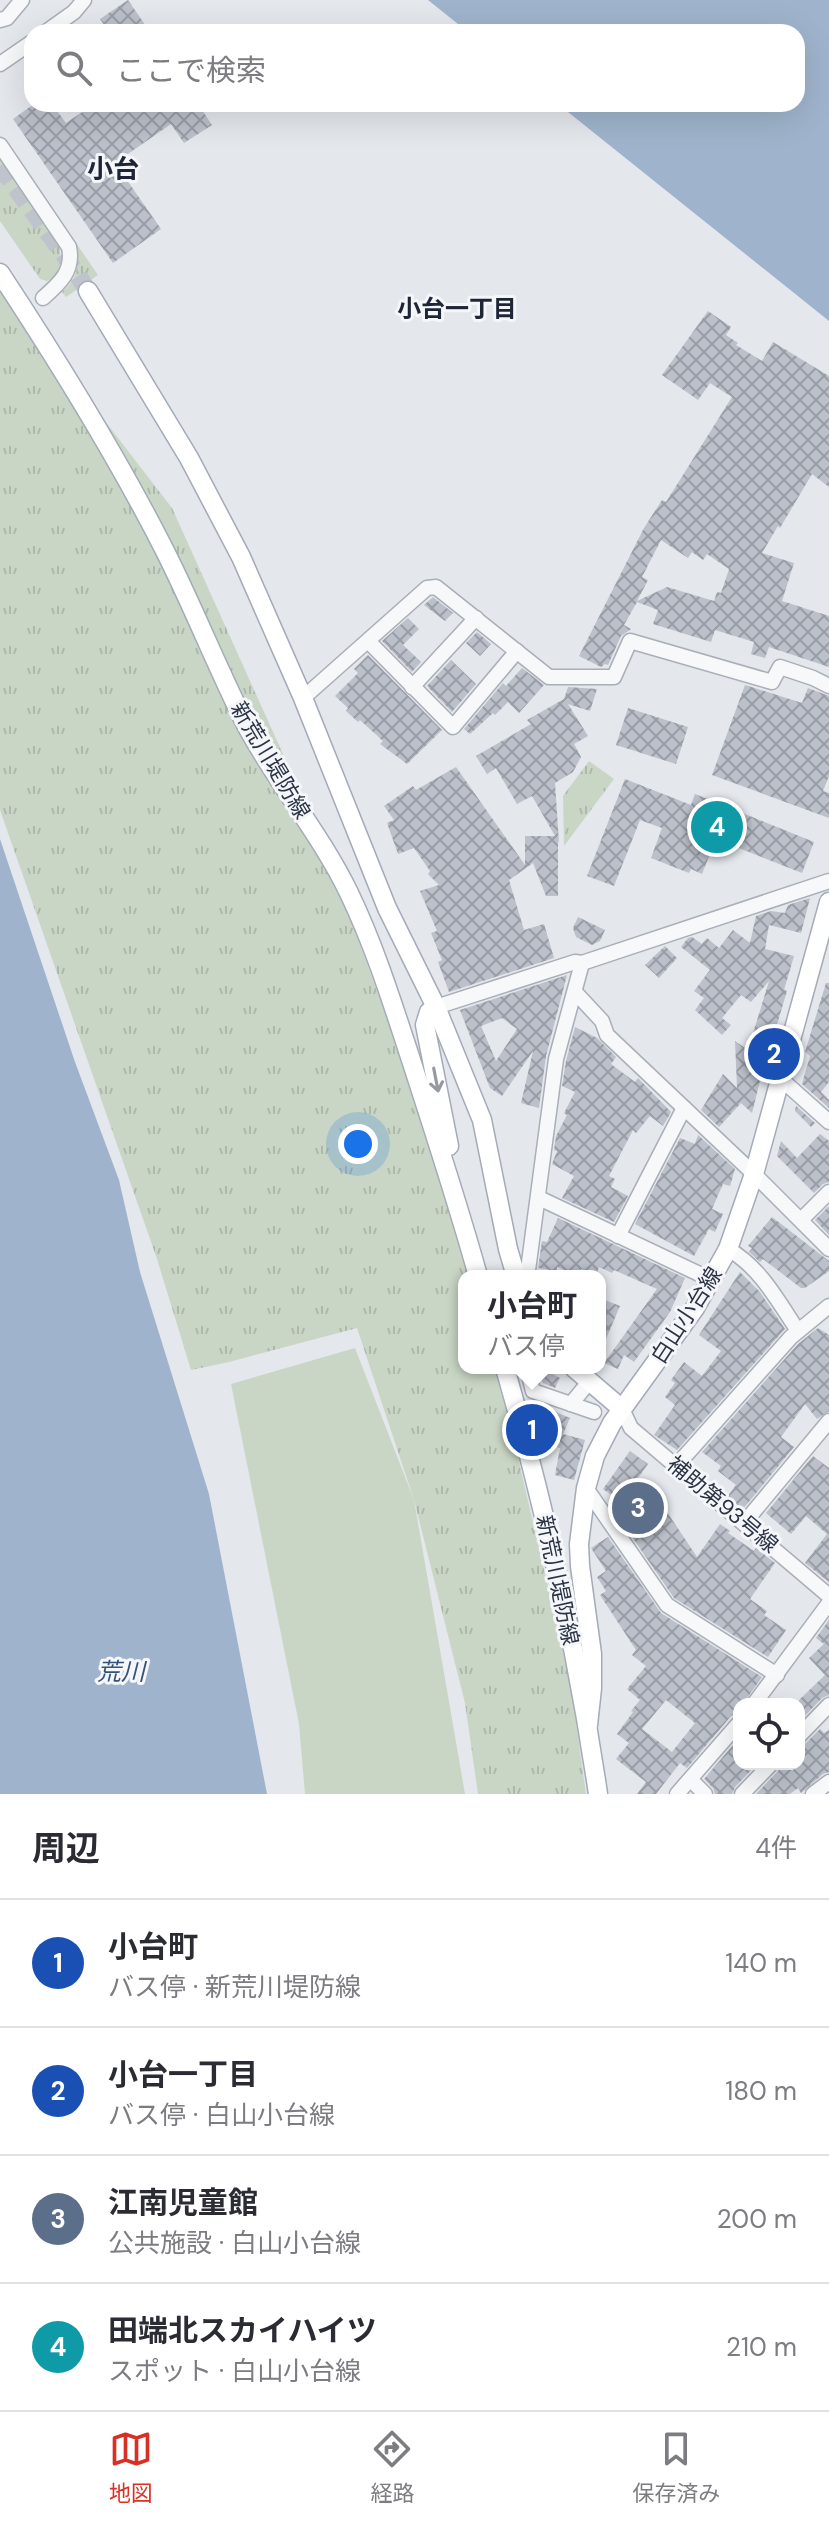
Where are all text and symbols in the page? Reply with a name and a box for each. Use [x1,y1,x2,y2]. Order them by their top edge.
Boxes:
search box [24,24,805,112]
icon: search [52,46,96,90]
text: ここで検索 [116,51,266,90]
district label: 小台 [87,152,139,186]
district label: 小台一丁目 [397,293,517,324]
street label: 新荒川堤防線 [224,696,317,824]
pin: 4 [691,797,743,857]
pin: 2 [748,1024,800,1084]
one-way arrow [429,1067,444,1092]
your location [338,1124,378,1164]
street label: 白山小台線 [644,1261,729,1369]
popup [458,1270,606,1374]
text: 小台町 [487,1286,577,1325]
text: バス停 [487,1329,565,1363]
pin: 1 [506,1400,558,1460]
street label: 補助第93号線 [661,1449,784,1559]
pin: 3 [612,1478,664,1538]
street label: 新荒川堤防線 [530,1513,585,1648]
water label: 荒川 [97,1656,148,1687]
map controls [733,1698,805,1770]
button: locate [733,1698,805,1770]
text: 周辺 [32,1826,100,1871]
text: 4件 [755,1831,797,1865]
text: 小台町 [108,1927,198,1966]
text: 1 [53,1946,63,1980]
text: 140 m [725,1946,797,1980]
text: バス停 · 新荒川堤防線 [108,1970,361,2004]
text: 小台一丁目 [108,2055,258,2094]
text: 2 [50,2074,66,2108]
text: 180 m [725,2074,797,2108]
text: バス停 · 白山小台線 [108,2098,335,2132]
text: 江南児童館 [108,2183,258,2222]
text: 3 [50,2202,66,2236]
text: 200 m [717,2202,797,2236]
text: 公共施設 · 白山小台線 [108,2226,361,2260]
text: 田端北スカイハイツ [108,2311,377,2350]
text: 4 [50,2330,66,2364]
text: 210 m [726,2330,797,2364]
text: スポット · 白山小台線 [108,2354,361,2388]
tab: 地図 [109,2427,153,2508]
tab: 経路 [370,2427,414,2508]
tab: 保存済み [632,2427,720,2508]

